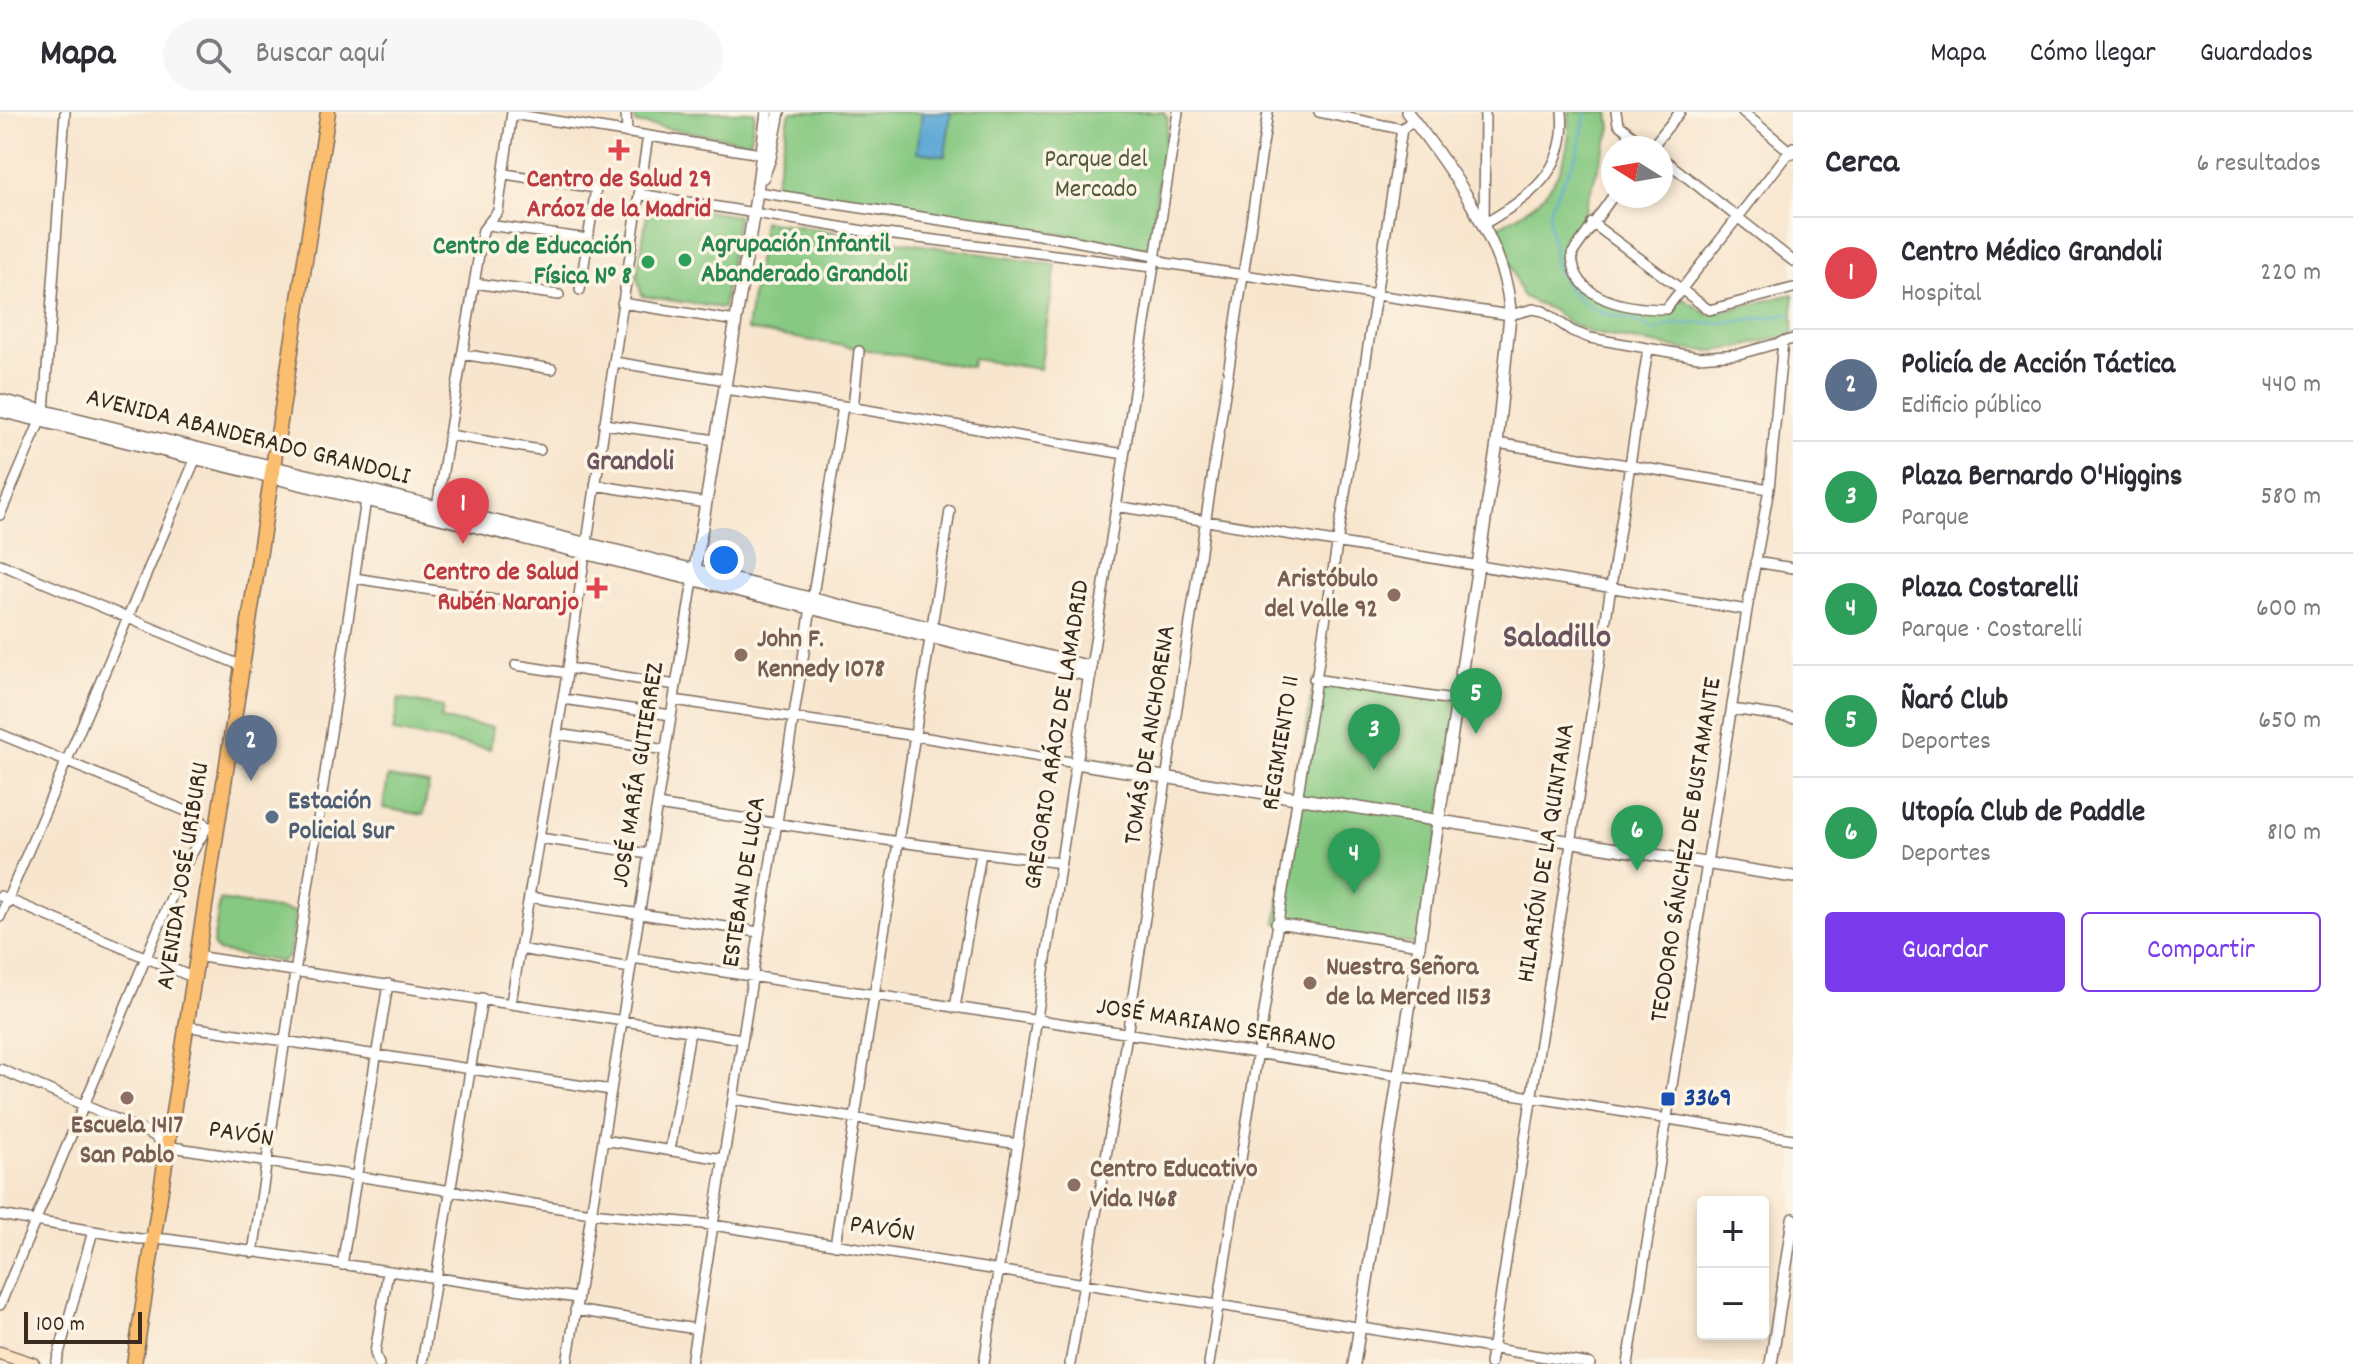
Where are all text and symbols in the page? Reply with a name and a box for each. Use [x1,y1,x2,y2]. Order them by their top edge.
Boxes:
search box [163,19,723,91]
text: Mapa [40,28,115,83]
icon: search [191,33,235,77]
text: Buscar aquí [255,34,385,77]
text: Mapa [1930,35,1986,75]
text: Cómo llegar [2030,35,2156,75]
text: Guardados [2200,35,2313,75]
north arrow [1601,136,1673,208]
marker: Centro de Salud 29 Aráoz de la Madrid [608,139,630,161]
text: Cerca [1825,140,1899,189]
park label: Parque del Mercado [1044,142,1148,209]
text: 6 resultados [2196,146,2321,183]
place label: Centro de Salud 29 Aráoz de la Madrid [526,162,712,229]
place label: Agrupación Infantil Abanderado Grandoli [701,227,908,294]
place label: Centro de Educación Física N° 8 [433,229,632,296]
text: Centro Médico Grandoli [1901,233,2162,276]
marker: Agrupación Infantil Abanderado Grandoli [676,251,694,269]
marker: Centro de Educación Física N° 8 [639,253,657,271]
text: 1 [1848,255,1854,292]
text: 220 m [2260,255,2321,292]
text: Hospital [1901,276,1982,313]
text: Policía de Acción Táctica [1901,345,2175,388]
text: 2 [1845,367,1857,404]
text: 440 m [2261,367,2321,404]
street label: AVENIDA ABANDERADO GRANDOLI [82,380,414,496]
text: Edificio público [1901,388,2042,425]
district label: Grandoli [586,444,674,484]
text: Plaza Bernardo O'Higgins [1901,457,2182,500]
pin: 1 [437,478,489,544]
text: 3 [1845,479,1857,516]
text: 580 m [2261,479,2321,516]
text: Parque [1901,500,1969,537]
your location [704,540,744,580]
place label: Centro de Salud Rubén Naranjo [423,555,579,622]
place label: Aristóbulo del Valle 92 [1264,562,1378,629]
text: Plaza Costarelli [1901,569,2078,612]
marker: Centro de Salud Rubén Naranjo [586,577,608,599]
street label: GREGORIO ARÁOZ DE LAMADRID [1015,578,1101,892]
marker: Aristóbulo del Valle 92 [1385,586,1403,604]
text: 4 [1846,591,1856,628]
text: 600 m [2256,591,2321,628]
text: Parque · Costarelli [1901,612,2082,649]
district label: Saladillo [1503,615,1611,664]
place label: John F. Kennedy 1078 [757,622,885,689]
street label: TOMÁS DE ANCHORENA [1115,622,1187,848]
marker: John F. Kennedy 1078 [732,646,750,664]
street label: JOSÉ MARÍA GUTIERREZ [603,659,675,890]
pin: 5 [1450,668,1502,734]
street label: REGIMIENTO 11 [1253,673,1311,813]
street label: TEODORO SÁNCHEZ DE BUSTAMANTE [1641,675,1733,1025]
text: Ñaró Club [1901,681,2008,724]
text: 5 [1845,703,1857,740]
text: 650 m [2258,703,2321,740]
pin: 3 [1348,704,1400,770]
pin: 2 [225,715,277,781]
street label: HILARIÓN DE LA QUINTANA [1508,721,1586,985]
text: Deportes [1901,724,1991,761]
street label: AVENIDA JOSÉ URIBURU [148,760,220,992]
place label: Estación Policial Sur [288,784,395,851]
text: Utopía Club de Paddle [1901,793,2145,836]
street label: ESTEBAN DE LUCA [713,794,777,970]
pin: 6 [1611,805,1663,871]
marker: Estación Policial Sur [263,808,281,826]
text: 6 [1845,815,1857,852]
text: 810 m [2267,815,2321,852]
pin: 4 [1328,828,1380,894]
text: Deportes [1901,836,1991,873]
button: Guardar [1825,912,2065,992]
button: Compartir [2081,912,2321,992]
place label: Nuestra Señora de la Merced 1153 [1326,950,1491,1017]
marker: Nuestra Señora de la Merced 1153 [1301,974,1319,992]
street label: JOSÉ MARIANO SERRANO [1093,989,1339,1063]
place label: 3369 [1684,1081,1732,1118]
marker: Escuela 1417 San Pablo [118,1089,136,1107]
marker: 3369 [1659,1090,1677,1108]
place label: Escuela 1417 San Pablo [71,1108,183,1175]
street label: PAVÓN [206,1112,276,1158]
place label: Centro Educativo Vida 1468 [1090,1152,1258,1219]
marker: Centro Educativo Vida 1468 [1065,1176,1083,1194]
map controls [1697,1196,1769,1340]
button: + [1697,1196,1769,1268]
street label: PAVÓN [847,1207,917,1253]
button: − [1697,1268,1769,1340]
scale bar [24,1308,142,1344]
text: 100 m [36,1310,85,1341]

